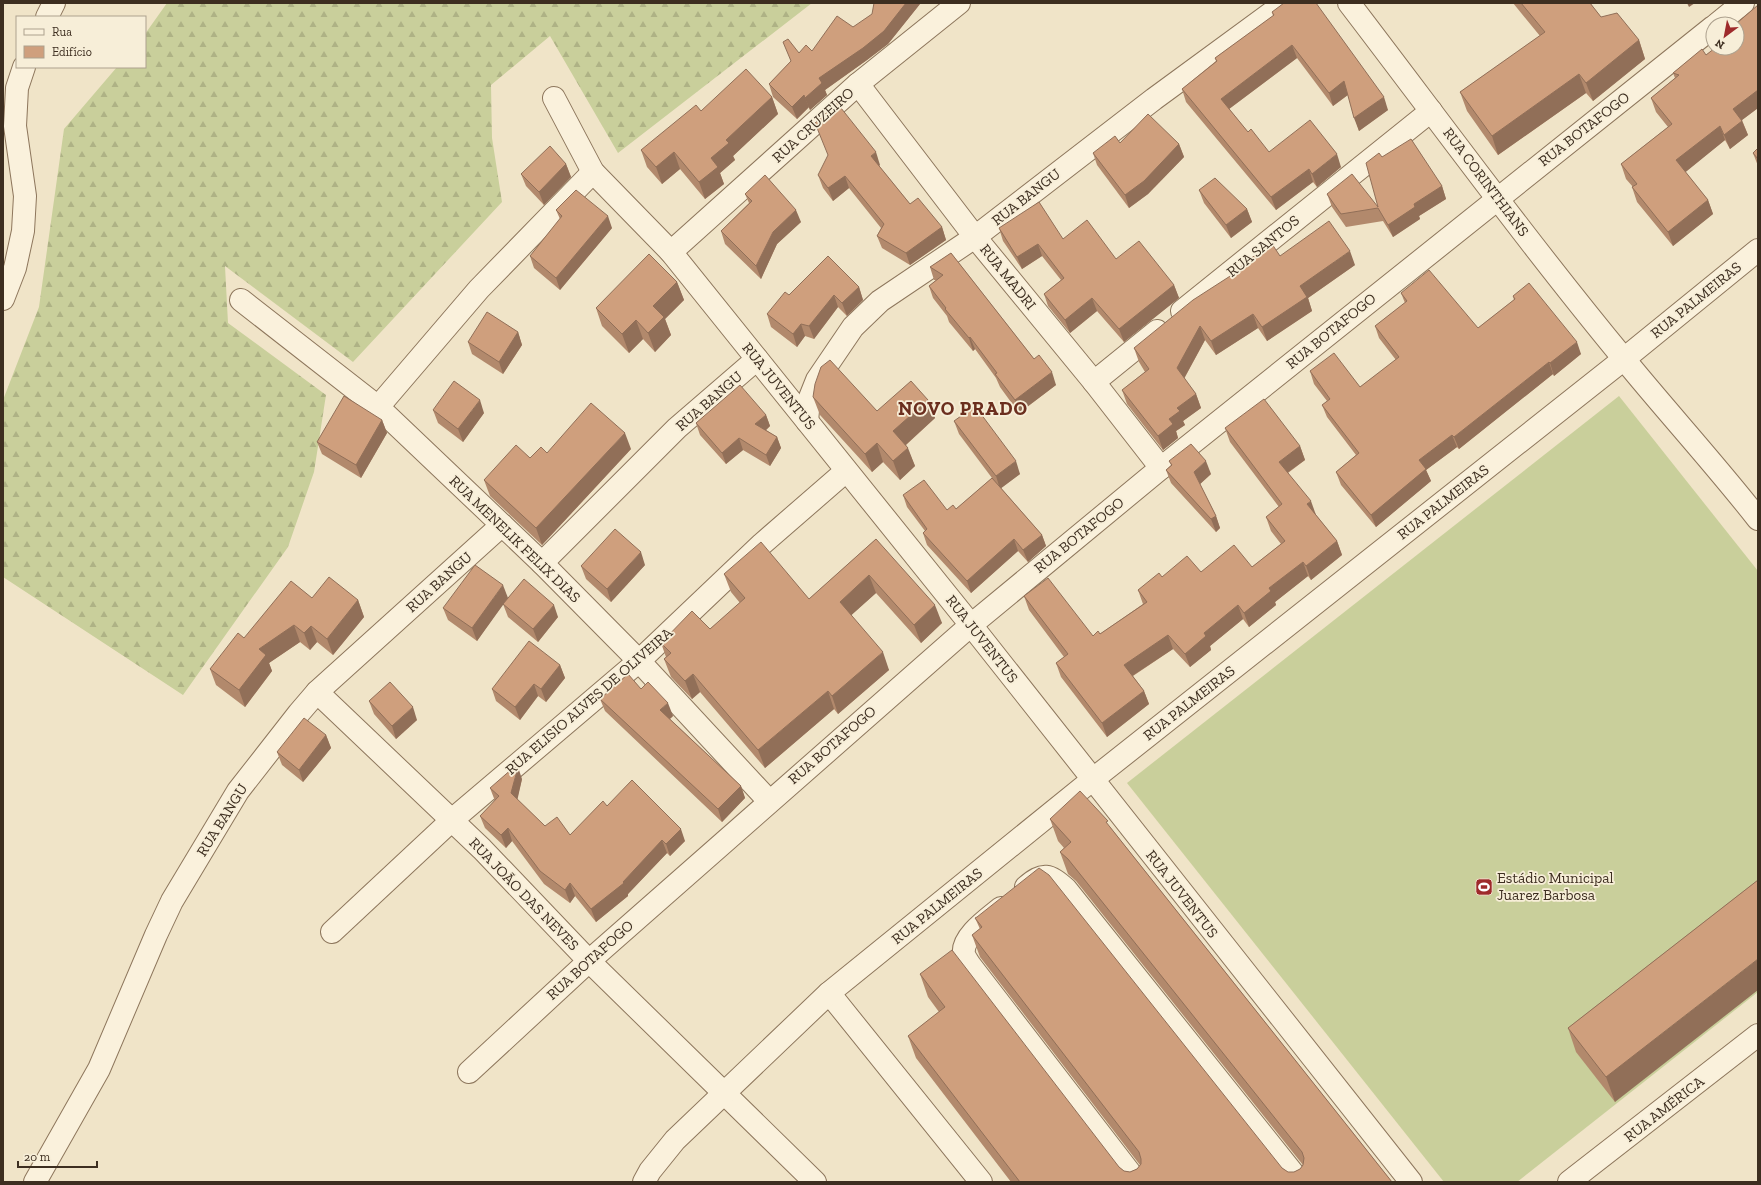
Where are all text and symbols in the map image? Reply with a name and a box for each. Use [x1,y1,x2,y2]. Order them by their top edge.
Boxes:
legend [16,16,146,68]
north arrow [1705,16,1745,56]
text: Rua [52,25,72,39]
text: N [1712,36,1727,52]
text: Edifício [52,45,92,59]
street label: RUA CRUZEIRO [768,84,858,166]
street label: RUA BOTAFOGO [1535,88,1633,170]
street label: RUA CORINTHIANS [1439,124,1533,240]
street label: RUA BANGU [988,164,1064,229]
street label: RUA SANTOS [1223,211,1303,281]
street label: RUA MADRI [976,241,1040,314]
street label: RUA PALMEIRAS [1647,258,1745,342]
street label: RUA BOTAFOGO [1282,289,1380,373]
street label: RUA JUVENTUS [738,339,820,433]
street label: RUA BANGU [672,367,746,435]
district label: NOVO PRADO [898,397,1028,420]
street label: RUA PALMEIRAS [1394,461,1492,543]
street label: RUA MENELIK FELIX DIAS [446,472,584,606]
street label: RUA BOTAFOGO [1030,493,1128,577]
street label: RUA BANGU [402,548,476,616]
street label: RUA JUVENTUS [942,591,1022,687]
street label: RUA ELISIO ALVES DE OLIVEIRA [502,623,677,779]
street label: RUA PALMEIRAS [1140,662,1238,744]
street label: RUA BOTAFOGO [784,702,880,788]
street label: RUA BANGU [193,780,252,860]
street label: RUA JOÃO DAS NEVES [465,834,583,954]
street label: RUA JUVENTUS [1142,846,1222,942]
street label: RUA PALMEIRAS [888,864,986,948]
place label: Estádio Municipal Juarez Barbosa [1497,869,1614,904]
sports icon: Estádio Municipal Juarez Barbosa [1474,877,1494,897]
street label: RUA BOTAFOGO [543,916,637,1004]
street label: RUA AMÉRICA [1620,1072,1708,1146]
scale bar [18,1143,97,1169]
text: 20 m [24,1150,51,1164]

